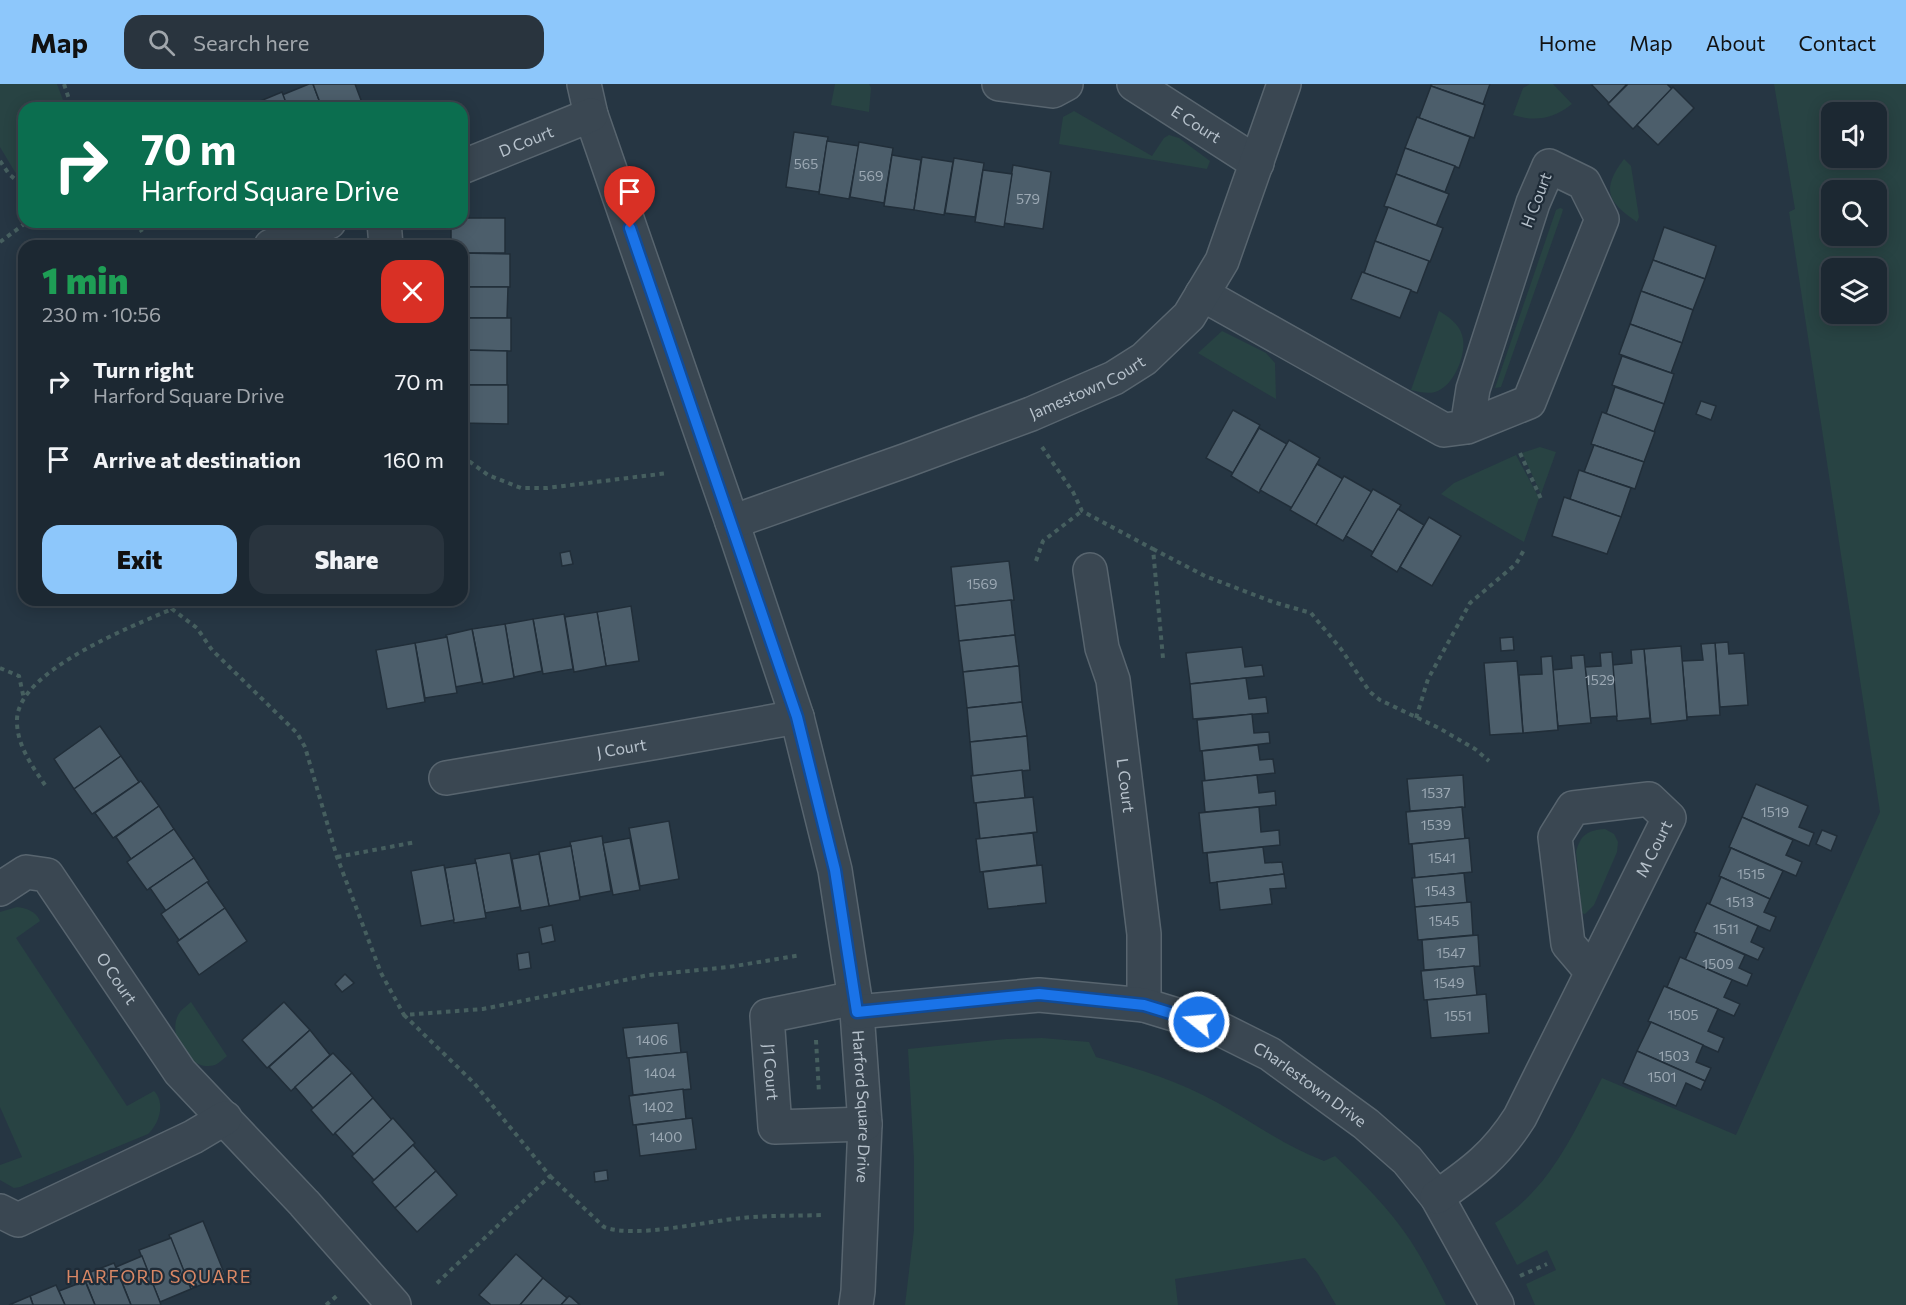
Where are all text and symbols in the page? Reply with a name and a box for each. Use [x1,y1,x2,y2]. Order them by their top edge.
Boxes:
search box [124,15,544,69]
text: Map [30,25,88,59]
icon: search [145,26,178,59]
text: Search here [193,29,309,56]
text: Home [1539,30,1596,55]
text: Map [1629,30,1673,55]
text: About [1706,30,1765,55]
text: Contact [1798,30,1876,55]
street label: E Court [1168,101,1225,147]
map controls [1821,102,1887,324]
button: sound [1821,102,1887,168]
street label: D Court [496,121,556,160]
text: 70 m [141,122,236,174]
icon: right [42,126,120,204]
house number: 565 [794,155,818,172]
pin [604,166,655,228]
house number: 569 [859,167,883,184]
street label: H Court [1516,169,1555,230]
text: Harford Square Drive [141,174,399,207]
icon: arrive [613,175,646,208]
button: search [1821,180,1887,246]
house number: 579 [1016,190,1040,207]
text: 1 min [42,257,128,301]
button: layers [1821,258,1887,324]
button: close [381,260,444,323]
text: 230 m · 10:56 [42,302,161,326]
street label: Jamestown Court [1026,351,1148,423]
text: Turn right [93,356,194,383]
icon: right [42,365,75,398]
text: 70 m [395,368,444,395]
text: Harford Square Drive [93,383,284,407]
icon: arrive [42,443,75,476]
text: Arrive at destination [93,446,301,473]
text: 160 m [383,446,444,473]
button: Exit [42,525,237,594]
button: Share [249,525,444,594]
house number: 1569 [967,575,997,592]
house number: 1529 [1585,671,1615,688]
street label: J Court [595,734,648,761]
street label: L Court [1114,757,1139,814]
house number: 1537 [1421,784,1451,801]
house number: 1519 [1761,803,1789,820]
house number: 1539 [1421,816,1451,833]
street label: M Court [1631,817,1676,880]
house number: 1541 [1428,849,1456,866]
house number: 1515 [1737,865,1765,882]
house number: 1543 [1425,882,1455,899]
house number: 1513 [1726,893,1754,910]
house number: 1545 [1429,912,1459,929]
house number: 1511 [1713,920,1739,937]
house number: 1547 [1436,944,1466,961]
street label: O Court [93,948,142,1008]
house number: 1509 [1702,955,1734,972]
house number: 1549 [1434,974,1464,991]
position arrow [1167,990,1231,1054]
house number: 1505 [1667,1006,1699,1023]
house number: 1551 [1444,1007,1472,1024]
street label: Harford Square Drive [849,1029,875,1183]
house number: 1406 [636,1031,668,1048]
street label: Charlestown Drive [1251,1037,1371,1130]
street label: J1 Court [760,1043,783,1102]
house number: 1503 [1658,1047,1690,1064]
house number: 1404 [644,1064,677,1081]
house number: 1501 [1647,1068,1677,1085]
house number: 1402 [642,1098,674,1115]
house number: 1400 [650,1128,682,1145]
district label: HARFORD SQUARE [66,1265,252,1287]

